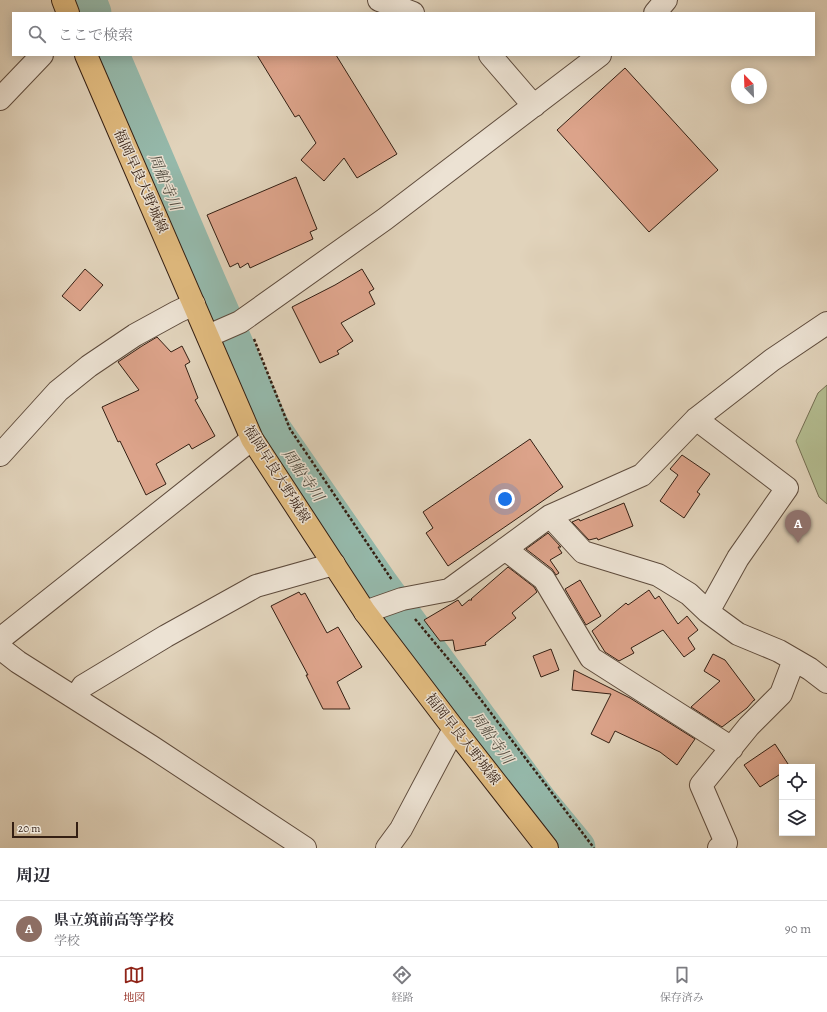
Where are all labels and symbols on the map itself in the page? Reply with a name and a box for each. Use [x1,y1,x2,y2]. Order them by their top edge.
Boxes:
north arrow [731,68,767,104]
street label: 福岡早良大野城線 [110,126,172,236]
water label: 周船寺川 [144,150,187,215]
street label: 福岡早良大野城線 [239,421,315,527]
water label: 周船寺川 [278,445,330,507]
your location [495,489,515,509]
pin: A [785,510,811,543]
street label: 福岡早良大野城線 [421,689,505,789]
water label: 周船寺川 [466,708,519,770]
scale bar [12,820,78,839]

